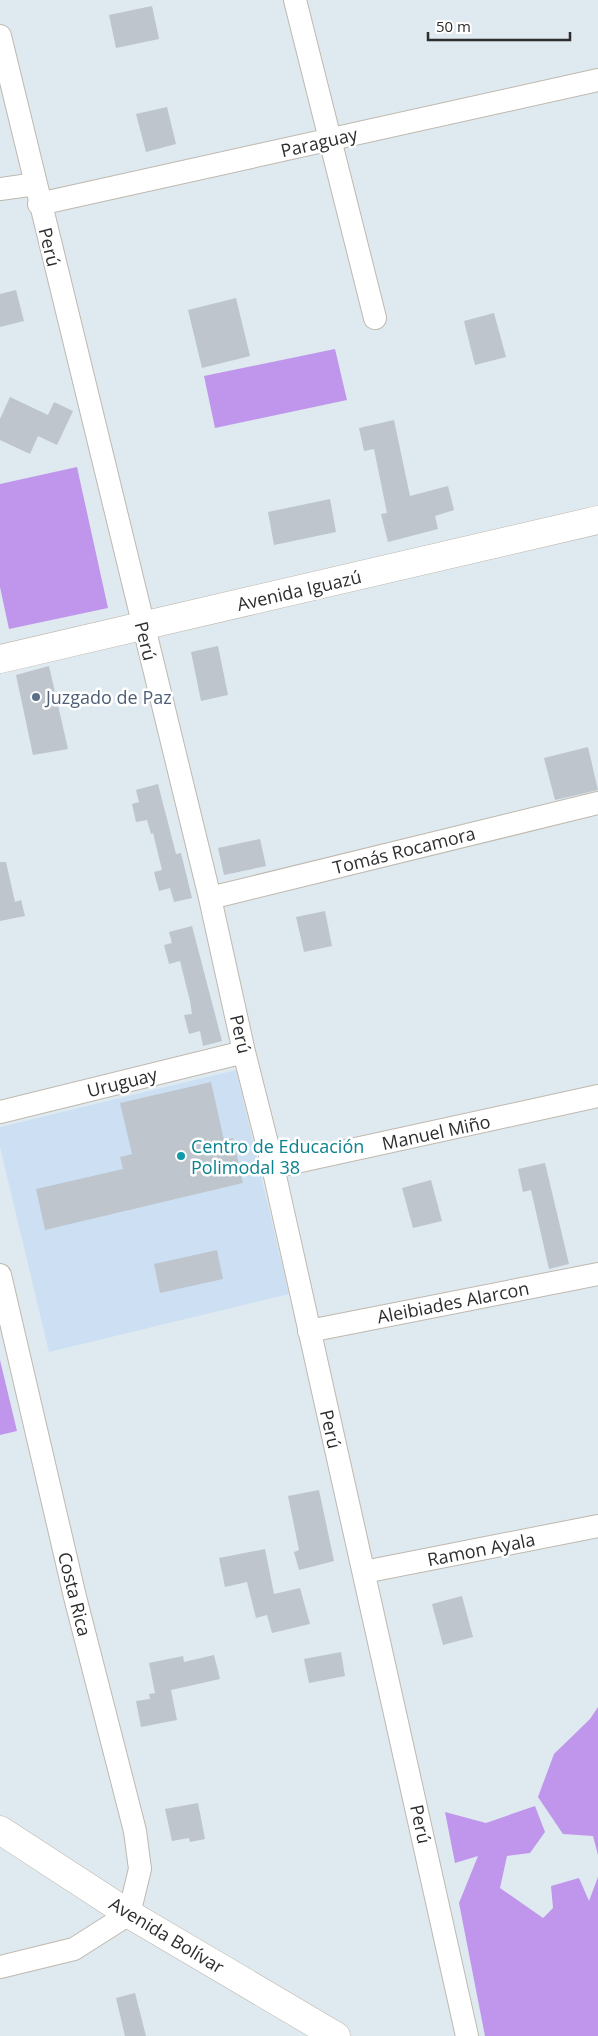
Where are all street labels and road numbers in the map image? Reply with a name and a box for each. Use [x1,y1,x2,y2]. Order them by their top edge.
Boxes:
street label: Paraguay [278,121,361,162]
street label: Perú [34,225,66,269]
street label: Avenida Iguazú [234,564,364,616]
street label: Perú [130,619,162,663]
street label: Tomás Rocamora [330,821,478,879]
street label: Perú [225,1012,257,1056]
street label: Uruguay [84,1061,160,1102]
street label: Manuel Miño [380,1109,492,1155]
street label: Aleibiades Alarcon [375,1275,531,1329]
street label: Perú [315,1407,347,1451]
street label: Ramon Ayala [425,1527,537,1571]
street label: Costa Rica [53,1549,97,1639]
street label: Perú [405,1802,437,1846]
street label: Avenida Bolívar [105,1891,229,1979]

